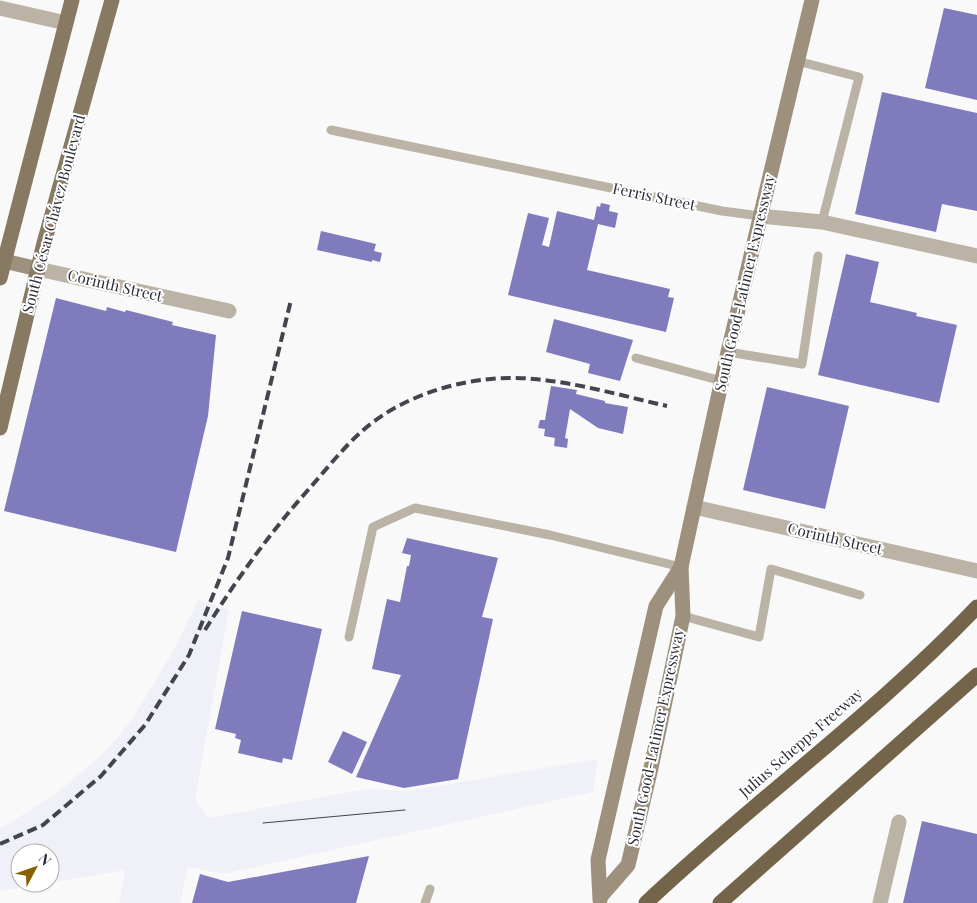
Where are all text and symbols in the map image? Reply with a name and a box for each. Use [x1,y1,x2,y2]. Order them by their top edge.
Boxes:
street label: South César Chávez Boulevard [17,112,89,315]
street label: South Good-Latimer Expressway [709,172,779,393]
street label: Ferris Street [611,177,698,215]
street label: Corinth Street [66,264,165,306]
street label: Corinth Street [786,517,885,559]
street label: South Good-Latimer Expressway [622,626,688,848]
street label: Julius Schepps Freeway [734,683,867,802]
north arrow [10,843,60,893]
text: N [35,849,56,869]

